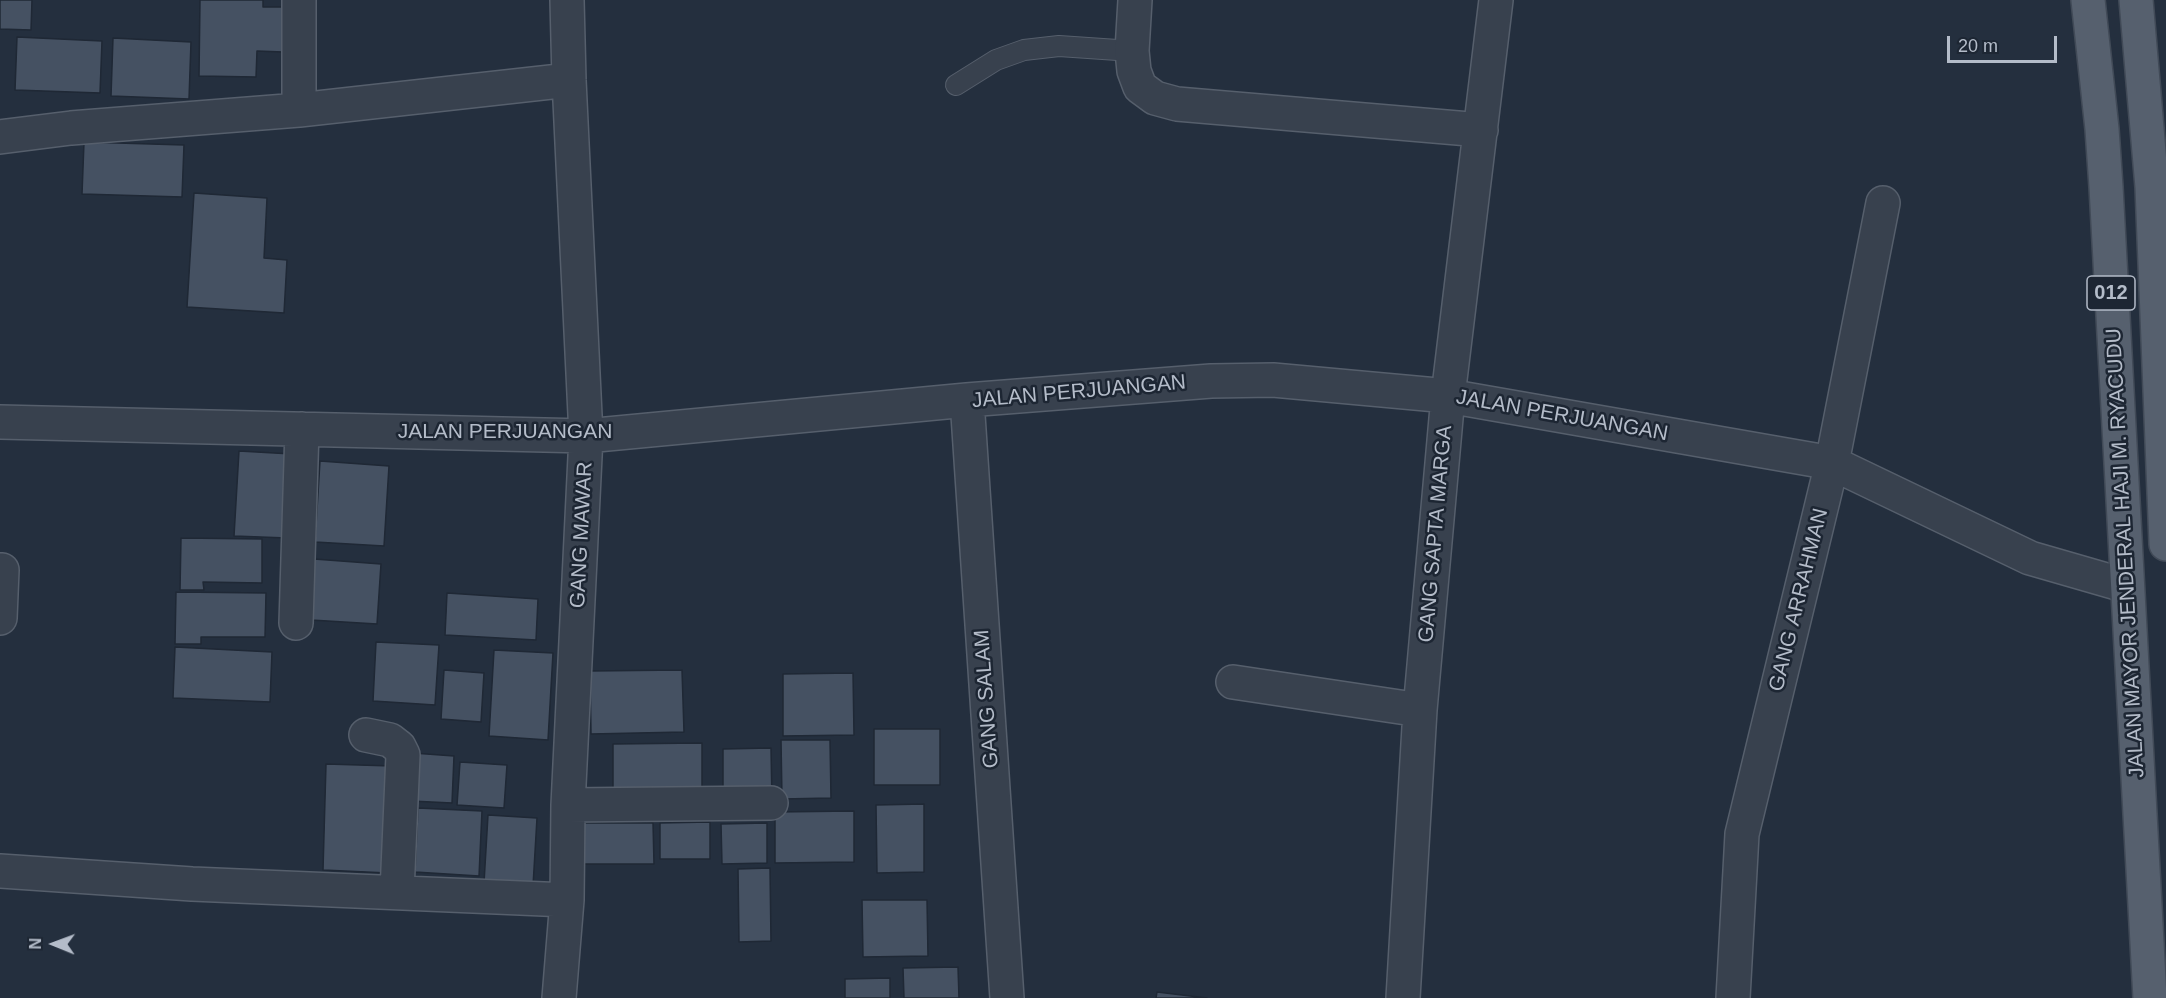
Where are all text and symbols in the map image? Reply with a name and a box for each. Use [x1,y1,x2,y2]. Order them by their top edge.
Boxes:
scale bar [1950,24,2060,62]
text: 20 m [1958,36,1998,56]
road number: 012 [2087,276,2135,310]
street label: JALAN MAYOR JENDERAL HAJI M. RYACUDU [2102,327,2150,779]
street label: JALAN PERJUANGAN [971,370,1187,414]
street label: JALAN PERJUANGAN [1454,385,1670,447]
street label: JALAN PERJUANGAN [398,419,612,445]
street label: GANG SAPTA MARGA [1414,424,1458,644]
street label: GANG MAWAR [566,461,598,609]
street label: GANG ARRAHMAN [1764,506,1834,694]
street label: GANG SALAM [970,629,1004,769]
north arrow [24,914,84,974]
text: N [27,938,44,950]

